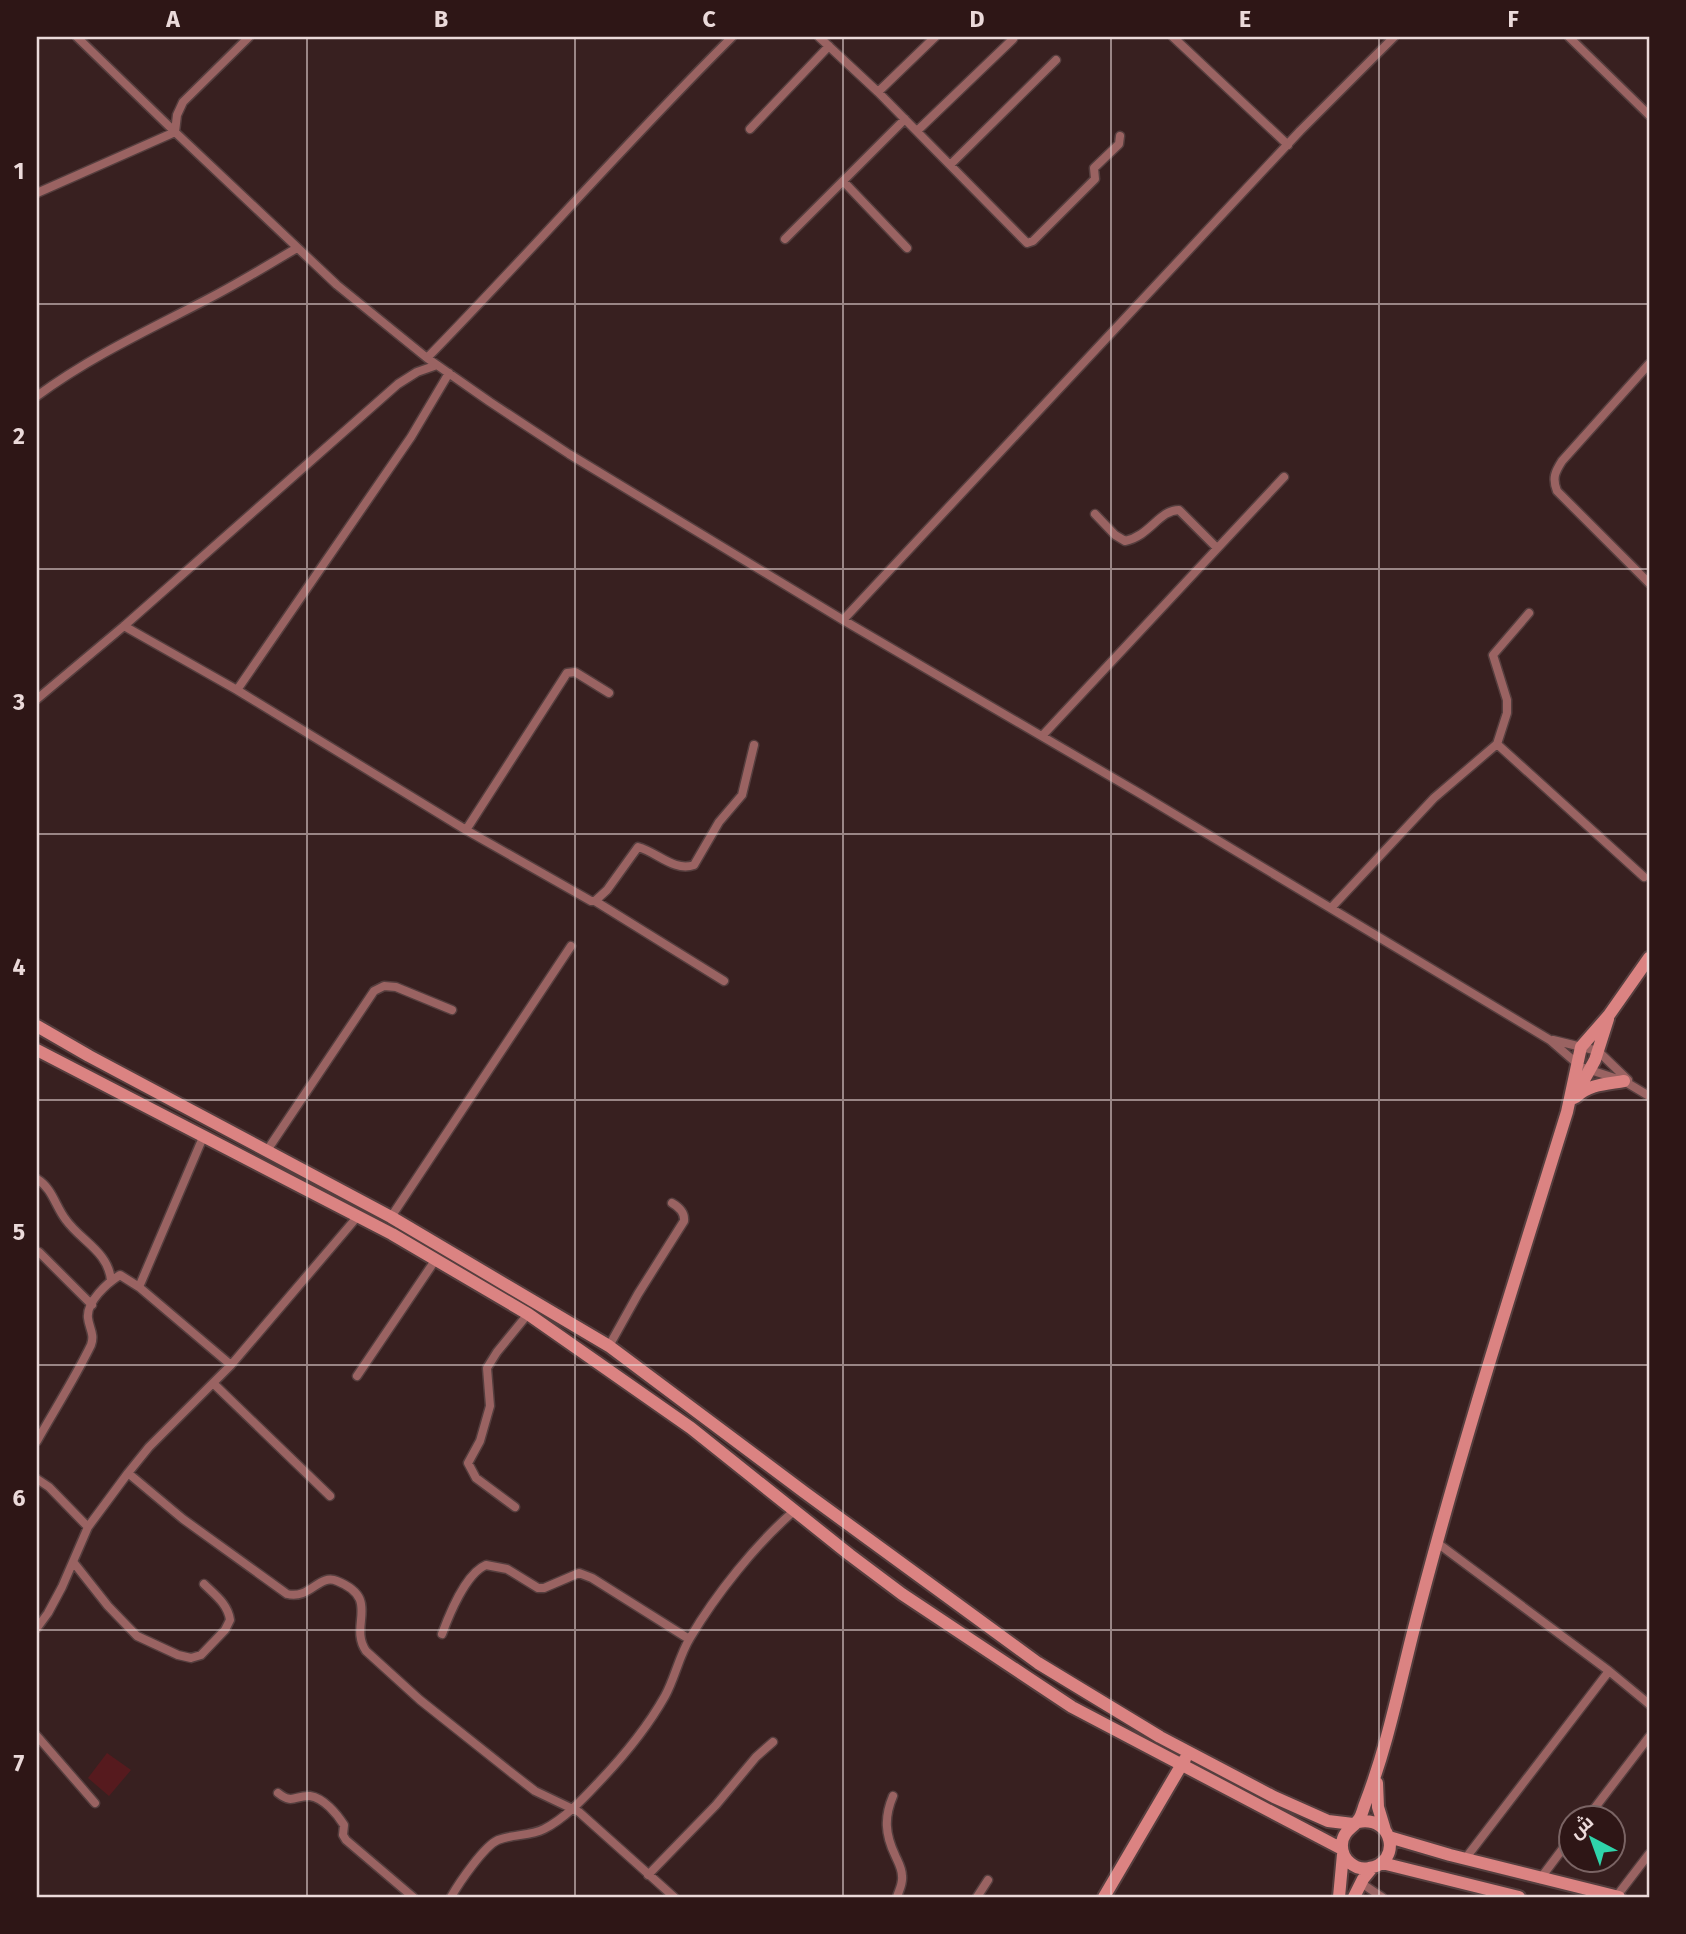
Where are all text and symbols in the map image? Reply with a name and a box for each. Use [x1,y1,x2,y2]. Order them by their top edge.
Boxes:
text: A [165,5,180,33]
text: B [434,5,448,33]
text: C [702,5,716,33]
text: D [970,5,985,33]
text: E [1239,5,1251,33]
text: F [1507,5,1519,33]
text: 1 [14,157,24,185]
text: 2 [13,422,25,450]
text: 3 [12,688,25,716]
text: 4 [13,953,26,981]
text: 5 [13,1218,25,1246]
text: 6 [13,1484,26,1512]
text: 7 [14,1749,25,1777]
north arrow [1556,1804,1626,1874]
text: ش [1564,1810,1598,1843]

